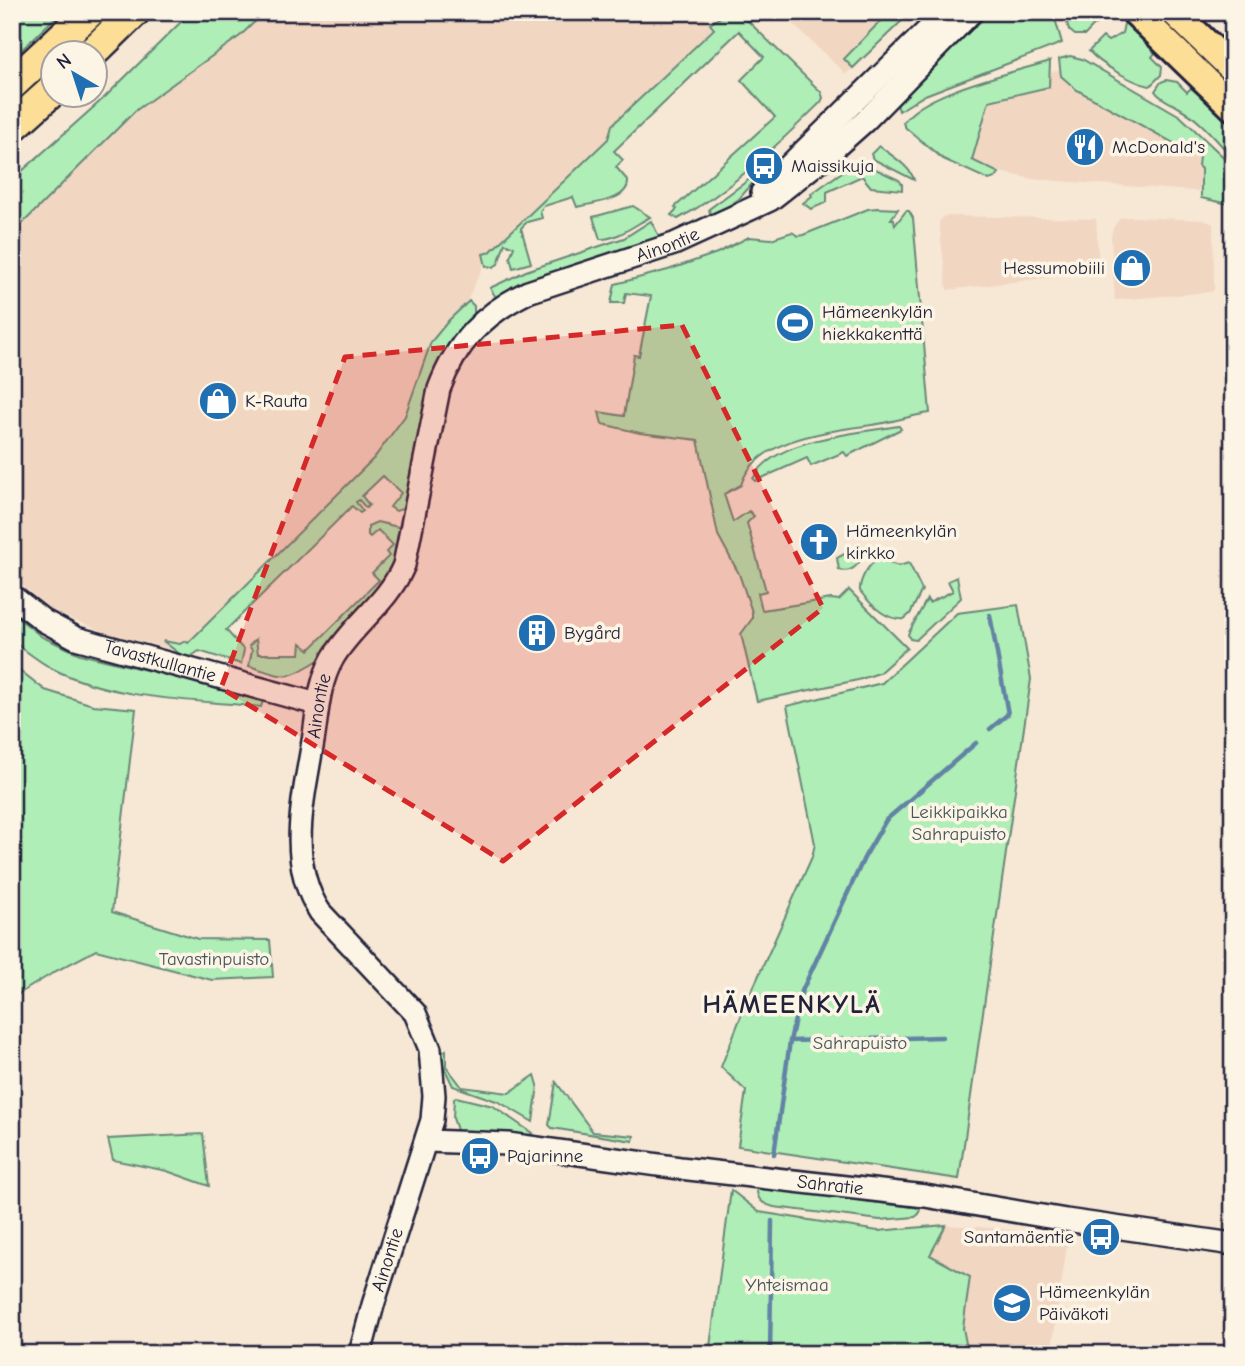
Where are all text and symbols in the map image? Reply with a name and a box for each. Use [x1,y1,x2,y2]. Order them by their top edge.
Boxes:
north arrow [38,38,108,108]
text: N [52,49,76,74]
restaurant icon: McDonald's [1064,126,1106,168]
place label: McDonald's [1112,136,1205,158]
bus stop icon: Maissikuja [743,145,785,187]
place label: Maissikuja [791,155,874,177]
street label: Ainontie [633,223,703,267]
shop icon: Hessumobiili [1111,247,1153,289]
place label: Hessumobiili [1003,257,1105,279]
place label: Hämeenkylän hiekkakenttä [822,301,933,345]
sports icon: Hämeenkylän hiekkakenttä [774,302,816,344]
shop icon: K-Rauta [197,380,239,422]
place label: K-Rauta [245,390,308,412]
place label: Hämeenkylän kirkko [846,520,957,564]
church icon: Hämeenkylän kirkko [798,521,840,563]
building icon: Bygård [516,612,558,654]
place label: Bygård [564,622,621,644]
street label: Tavastkullantie [101,635,219,687]
street label: Ainontie [303,671,336,740]
park label: Leikkipaikka Sahrapuisto [910,801,1008,845]
park label: Tavastinpuisto [159,948,269,970]
district label: HÄMEENKYLÄ [702,990,882,1020]
park label: Sahrapuisto [813,1032,907,1054]
bus stop icon: Pajarinne [459,1135,501,1177]
place label: Pajarinne [507,1145,583,1167]
street label: Sahratie [796,1170,865,1200]
bus stop icon: Santamäentie [1080,1216,1122,1258]
street label: Ainontie [367,1225,408,1295]
place label: Santamäentie [964,1226,1074,1248]
park label: Yhteismaa [745,1274,829,1296]
place label: Hämeenkylän Päiväkoti [1039,1281,1150,1325]
school or university icon: Hämeenkylän Päiväkoti [991,1282,1033,1324]

